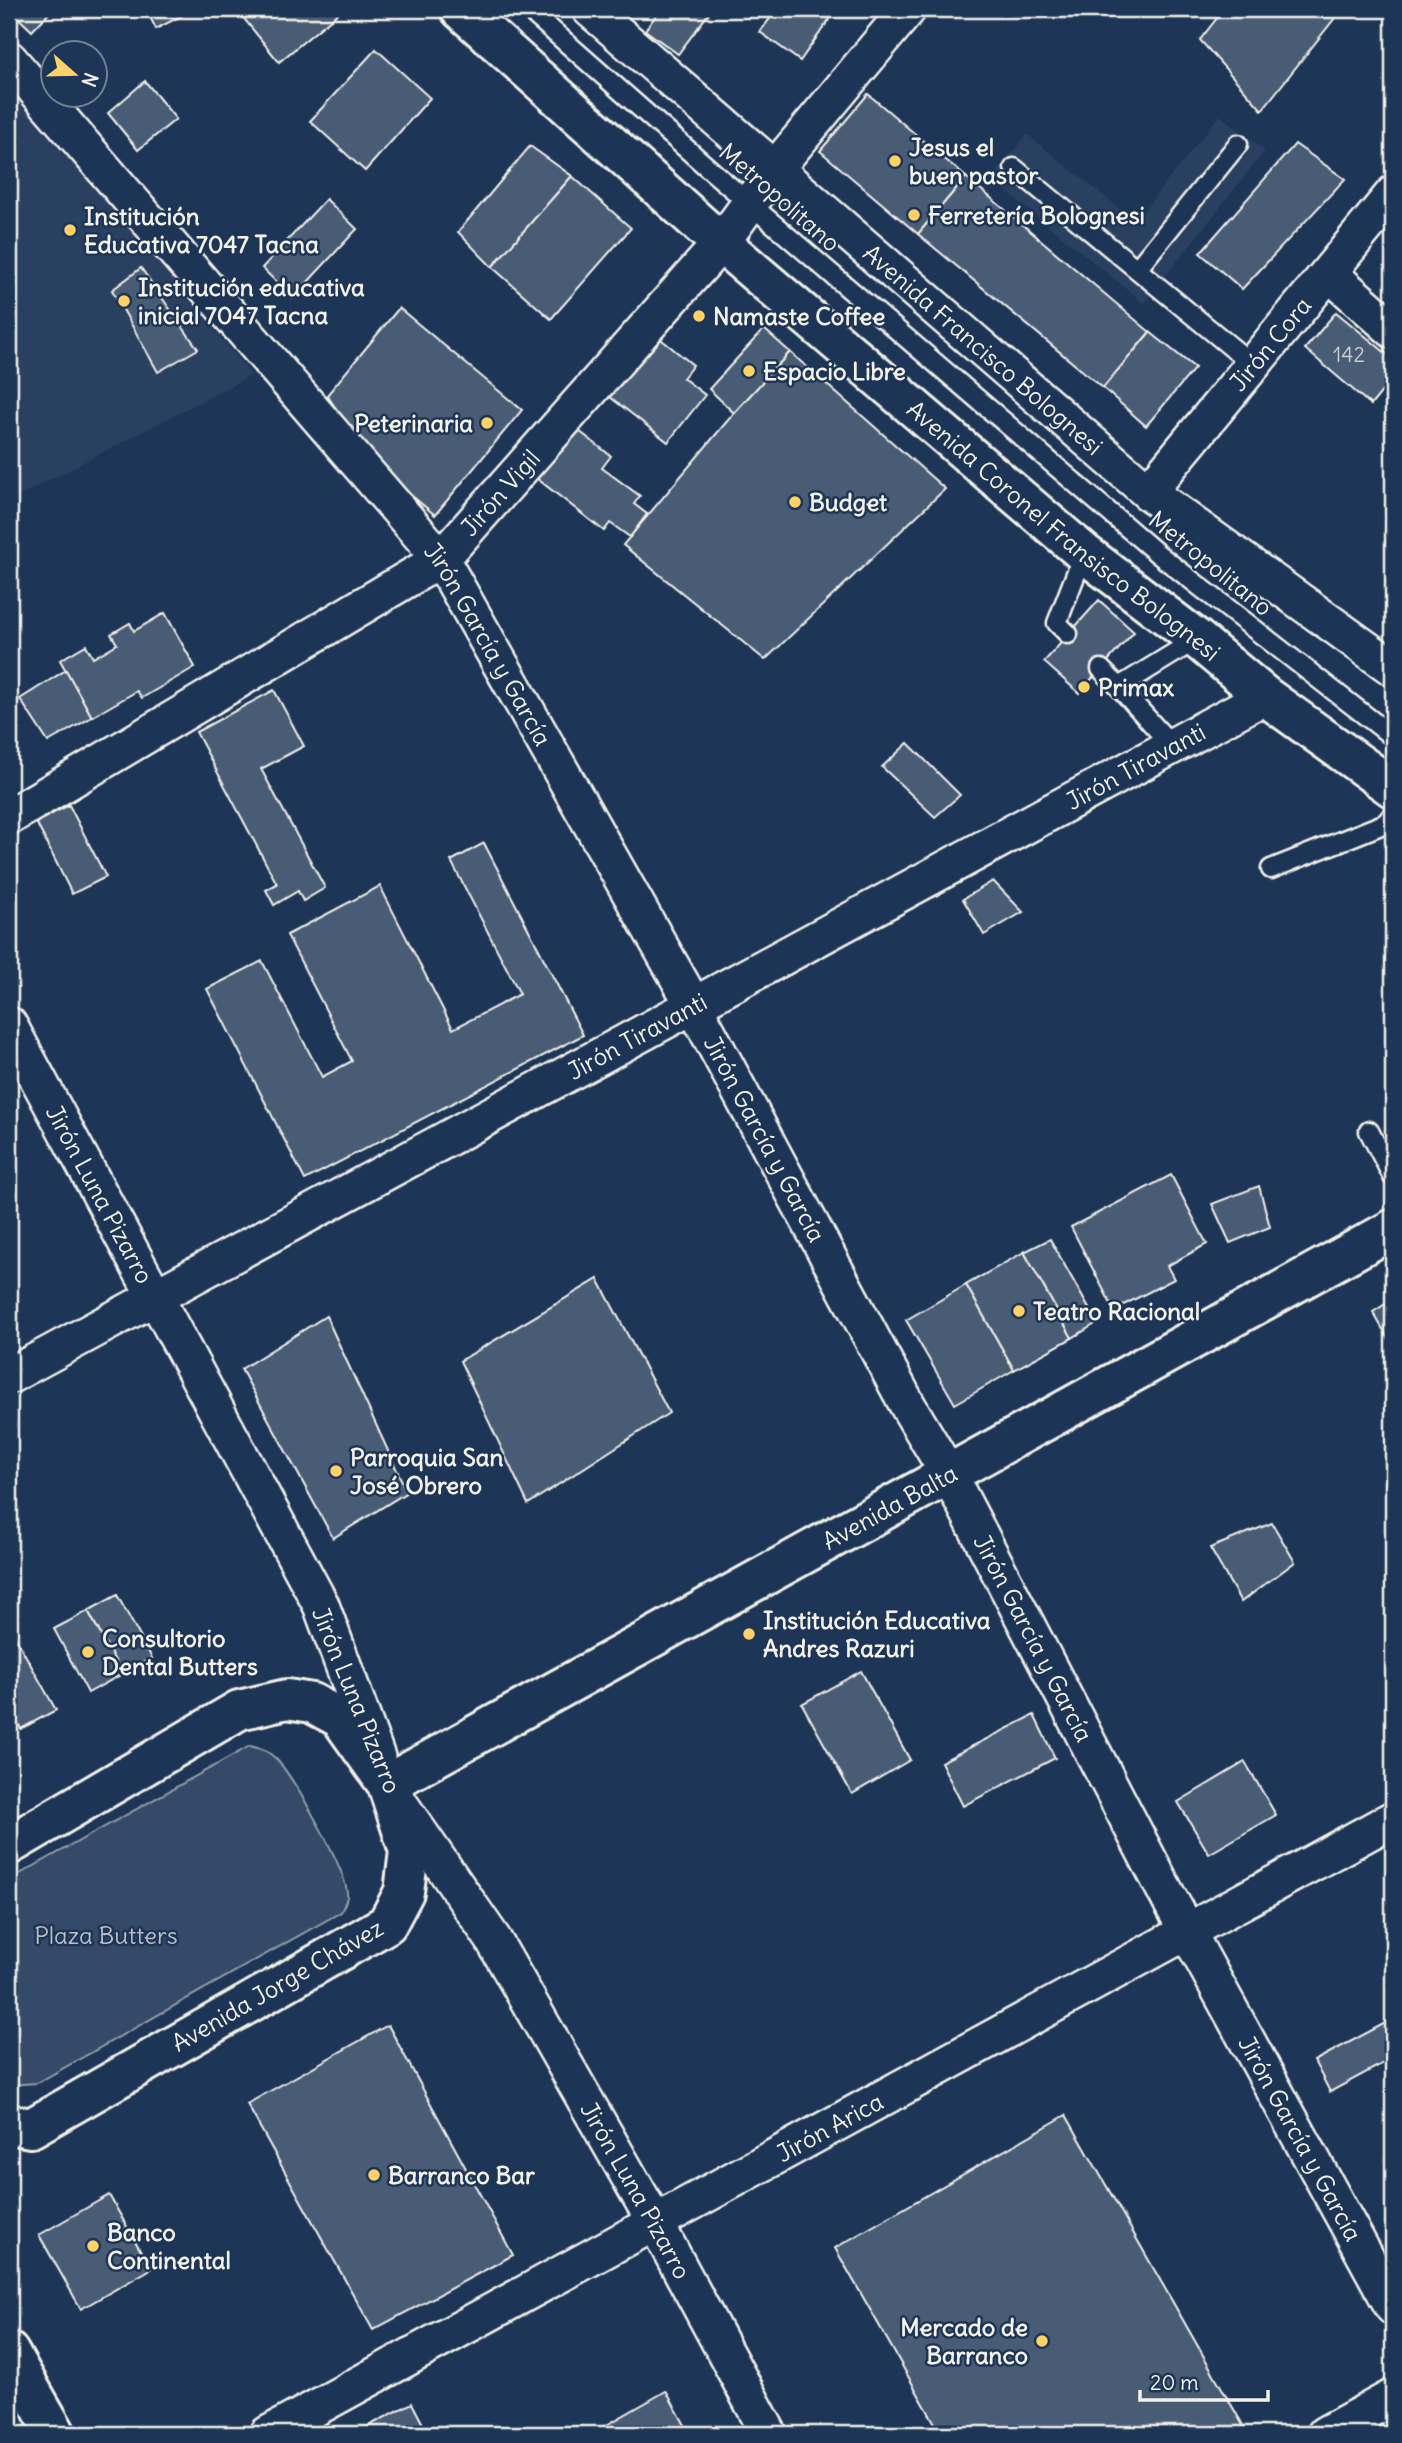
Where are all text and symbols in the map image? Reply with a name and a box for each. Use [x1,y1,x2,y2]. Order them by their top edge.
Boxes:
north arrow [38,38,108,108]
text: N [76,70,103,90]
place label: Jesus el buen pastor [909,132,1039,190]
street label: Metropolitano [713,136,847,258]
marker: Jesus el buen pastor [887,153,903,169]
place label: Ferretería Bolognesi [928,200,1145,230]
place label: Institución Educativa 7047 Tacna [84,201,319,259]
marker: Ferretería Bolognesi [906,207,922,223]
marker: Institución Educativa 7047 Tacna [62,222,78,238]
street label: Avenida Francisco Bolognesi [857,238,1109,461]
place label: Institución educativa inicial 7047 Tacna [138,272,365,330]
street label: Jirón Cora [1223,291,1317,397]
marker: Institución educativa inicial 7047 Tacna [116,293,132,309]
place label: Namaste Coffee [713,301,885,331]
marker: Namaste Coffee [691,308,707,324]
house number: 142 [1333,341,1365,368]
place label: Espacio Libre [763,356,906,386]
marker: Espacio Libre [741,363,757,379]
street label: Avenida Coronel Fransisco Bolognesi [901,394,1227,667]
place label: Peterinaria [354,408,473,438]
marker: Peterinaria [479,415,495,431]
street label: Jirón Vigil [454,443,546,542]
place label: Budget [809,487,888,517]
marker: Budget [787,494,803,510]
street label: Metropolitano [1143,504,1279,622]
street label: Jirón García y García [418,536,558,751]
place label: Primax [1098,672,1174,702]
marker: Primax [1076,679,1092,695]
street label: Jirón Tiravanti [1061,716,1210,816]
street label: Jirón Tiravanti [562,986,712,1086]
street label: Jirón García y García [698,1031,832,1247]
street label: Jirón Luna Pizarro [40,1100,160,1289]
place label: Teatro Racional [1033,1296,1200,1326]
marker: Teatro Racional [1011,1303,1027,1319]
place label: Parroquia San José Obrero [350,1442,504,1500]
street label: Avenida Balta [817,1458,962,1556]
marker: Parroquia San José Obrero [328,1463,344,1479]
street label: Jirón García y García [967,1529,1100,1747]
street label: Jirón Luna Pizarro [306,1602,408,1798]
place label: Institución Educativa Andres Razuri [763,1605,991,1663]
place label: Consultorio Dental Butters [102,1623,258,1681]
marker: Institución Educativa Andres Razuri [741,1626,757,1642]
marker: Consultorio Dental Butters [80,1644,96,1660]
street label: Avenida Jorge Chávez [166,1912,388,2058]
park label: Plaza Butters [34,1920,178,1950]
street label: Jirón García y García [1232,2030,1369,2246]
street label: Jirón Arica [771,2086,888,2168]
street label: Jirón Luna Pizarro [574,2096,698,2284]
place label: Barranco Bar [388,2160,535,2190]
marker: Barranco Bar [366,2167,382,2183]
place label: Banco Continental [107,2217,231,2275]
marker: Banco Continental [85,2238,101,2254]
place label: Mercado de Barranco [900,2312,1028,2370]
marker: Mercado de Barranco [1034,2333,1050,2349]
scale bar [1140,2359,1267,2403]
text: 20 m [1150,2369,1199,2396]

